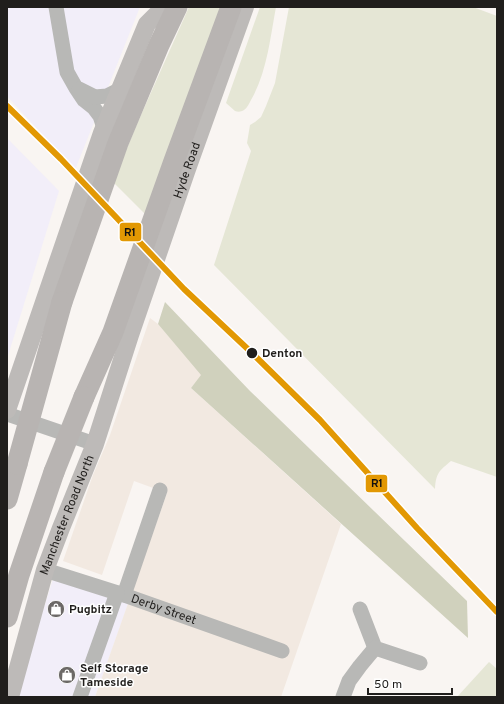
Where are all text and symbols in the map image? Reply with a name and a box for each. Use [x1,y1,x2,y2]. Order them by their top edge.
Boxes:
street label: Hyde Road [170,140,205,201]
line badge: R1 [119,222,142,242]
text: R1 [124,226,136,240]
marker: Denton [245,346,259,360]
place label: Denton [262,346,302,362]
street label: Manchester Road North [37,453,99,578]
line badge: R1 [365,474,388,493]
text: R1 [371,477,383,491]
street label: Derby Street [129,591,198,629]
shop icon: Pugbitz [46,599,66,619]
place label: Pugbitz [69,602,112,618]
place label: Self Storage Tameside [80,661,149,691]
shop icon: Self Storage Tameside [57,665,77,685]
scale bar [368,670,452,696]
text: 50 m [374,677,402,693]

